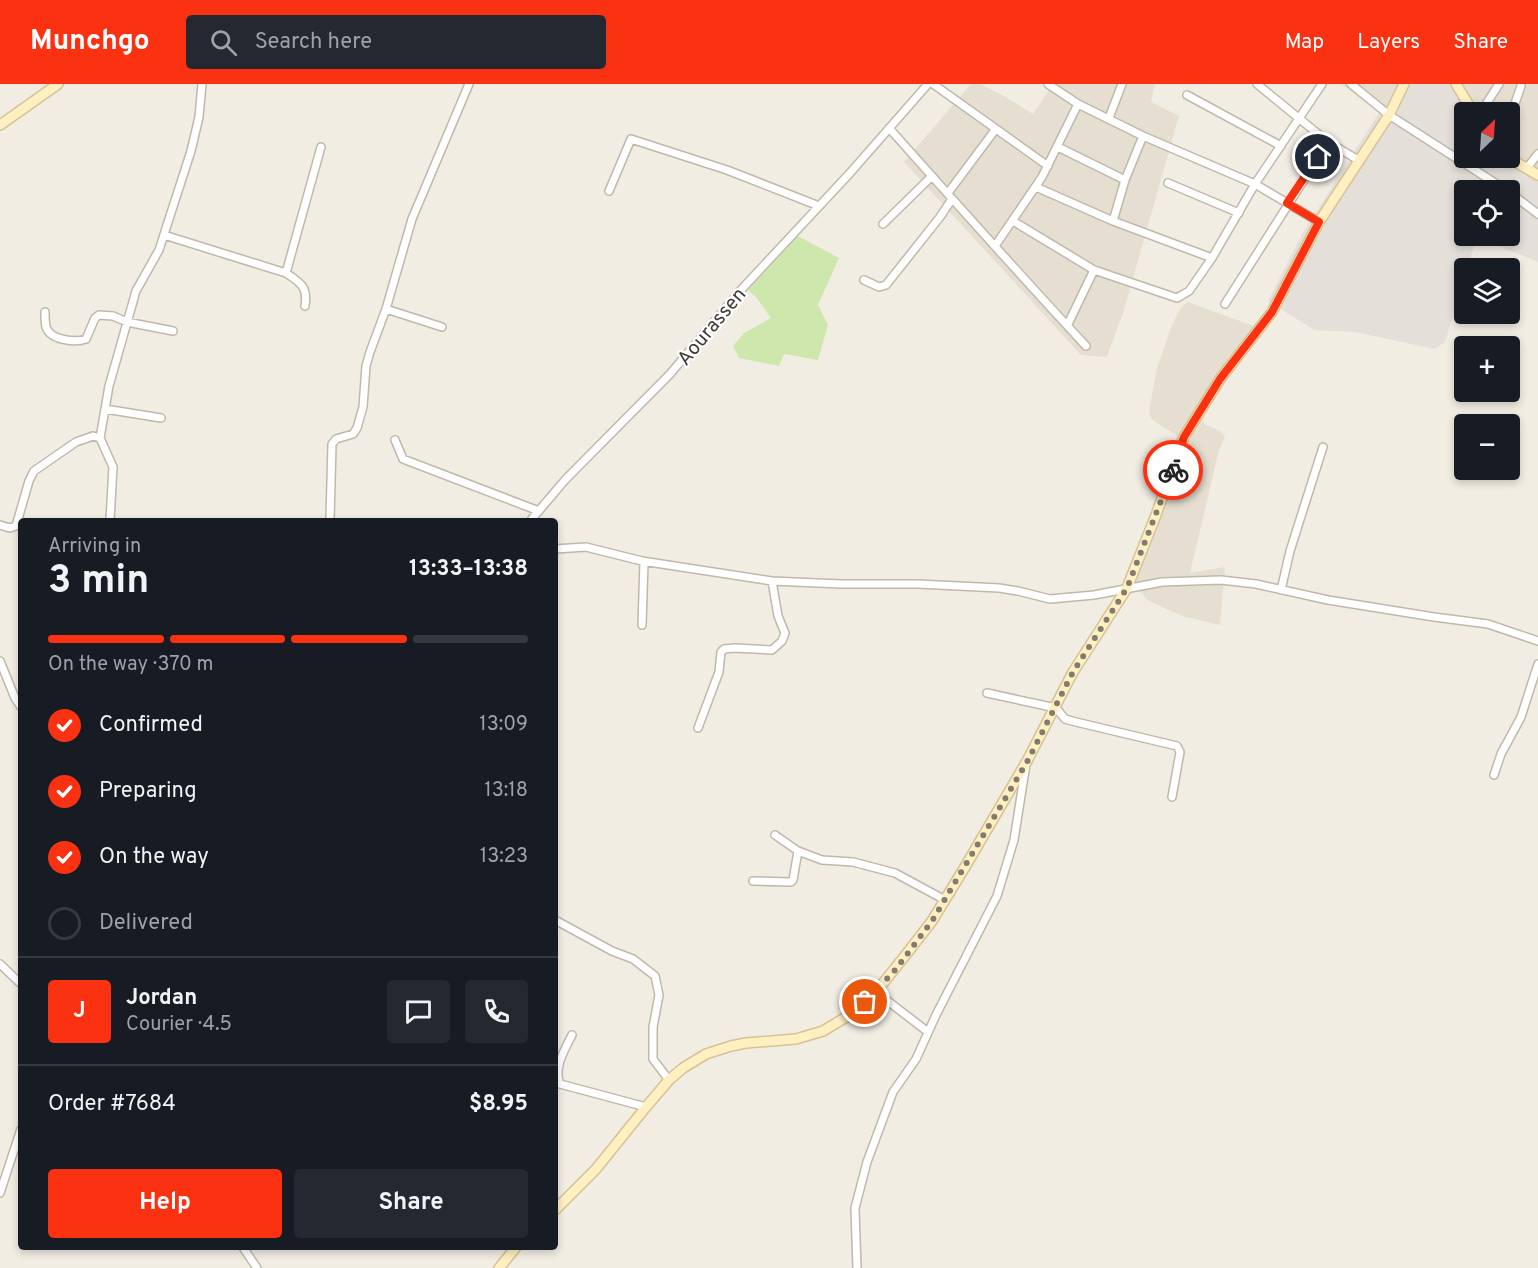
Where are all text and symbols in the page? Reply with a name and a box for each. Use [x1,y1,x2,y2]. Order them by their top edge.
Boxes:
search box [186,15,606,69]
text: Munchgo [30,24,150,60]
icon: search [207,26,240,59]
text: Search here [255,29,372,56]
text: Map [1285,29,1324,56]
text: Layers [1357,29,1420,56]
text: Share [1453,29,1508,56]
north arrow [1454,102,1520,168]
map controls [1454,102,1520,480]
pin [1292,131,1343,182]
icon: home [1301,140,1334,173]
button: locate [1454,180,1520,246]
button: layers [1454,258,1520,324]
street label: Aourassen [672,283,753,372]
button: + [1454,336,1520,402]
button: − [1454,414,1520,480]
courier [1143,440,1203,500]
icon: bike [1157,454,1190,487]
text: Arriving in [48,534,141,560]
text: 13:33–13:38 [409,556,528,583]
text: 3 min [48,558,149,607]
text: On the way · 370 m [48,652,214,678]
icon: check [48,709,81,742]
text: Confirmed [99,712,203,739]
text: 13:09 [479,712,528,738]
icon: check [48,775,81,808]
text: Preparing [99,778,197,805]
text: 13:18 [484,778,528,804]
icon: check [48,841,81,874]
text: On the way [99,844,209,871]
text: 13:23 [480,844,528,870]
text: Delivered [99,910,193,937]
pin [839,976,890,1027]
button: chat [387,980,450,1043]
button: phone [465,980,528,1043]
text: Jordan [126,985,197,1012]
icon: bag [848,985,881,1018]
text: J [73,998,86,1025]
text: Courier · 4.5 [126,1012,232,1038]
text: Order #7684 [48,1091,176,1118]
text: $8.95 [469,1091,528,1118]
button: Help [48,1169,282,1238]
button: Share [294,1169,528,1238]

